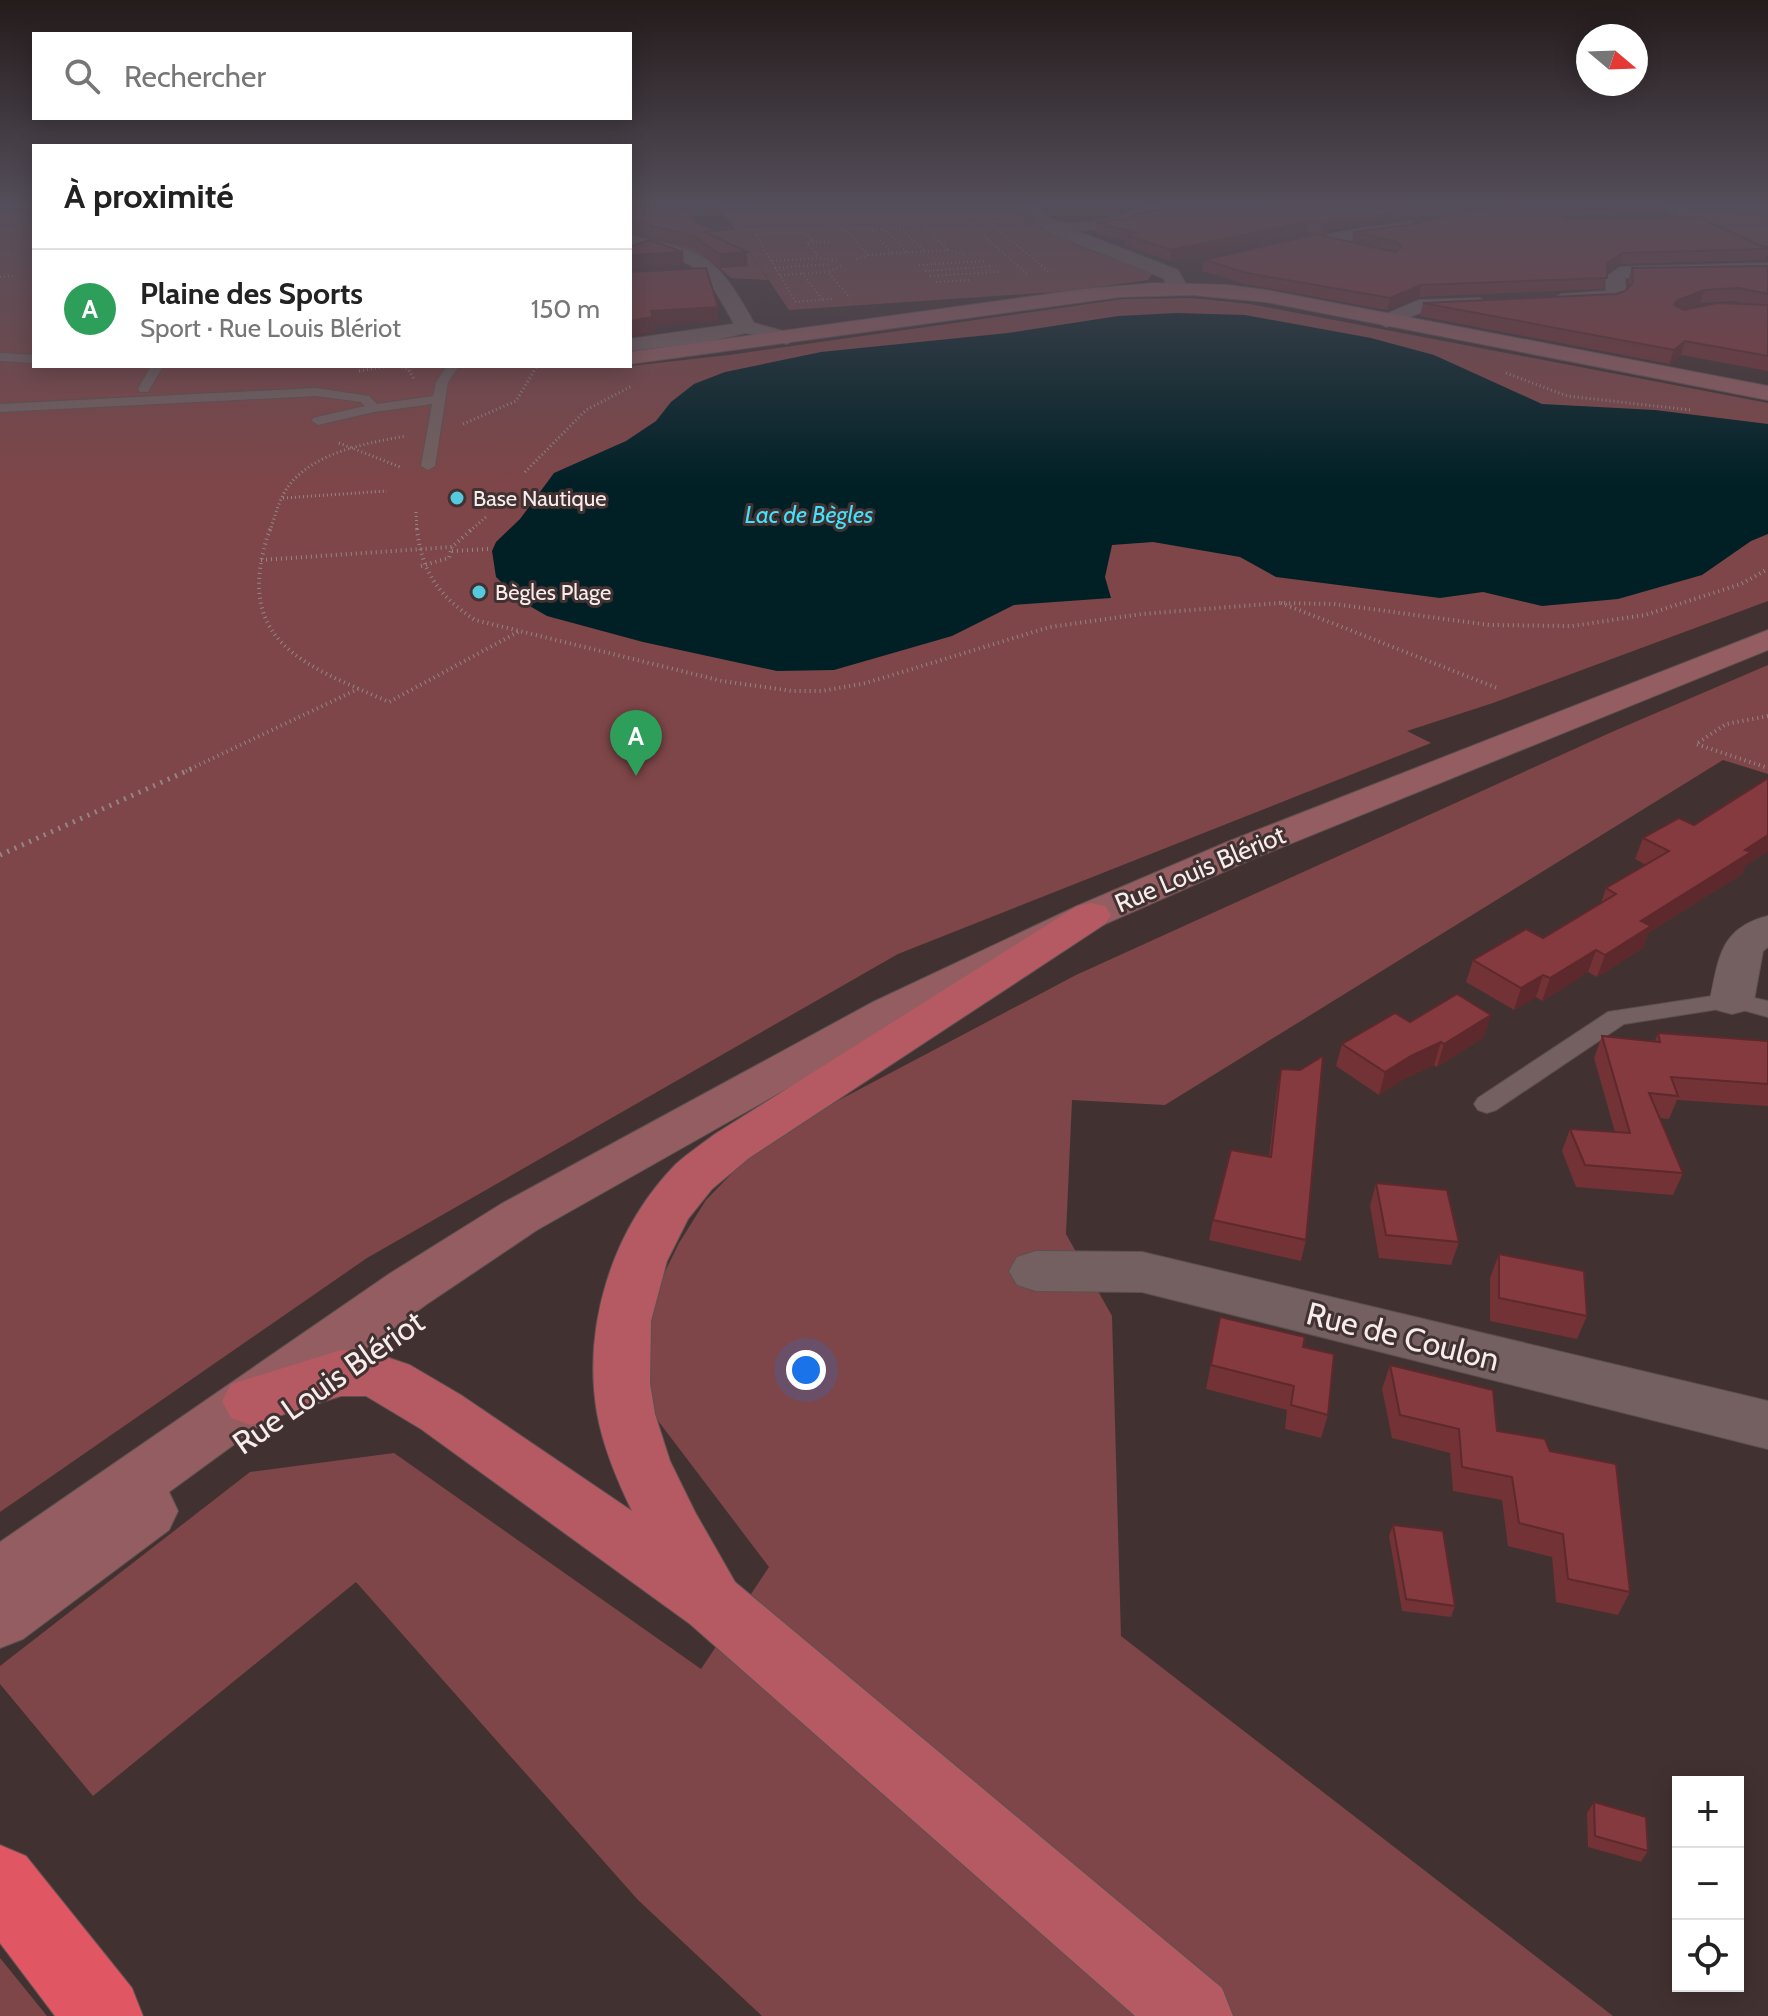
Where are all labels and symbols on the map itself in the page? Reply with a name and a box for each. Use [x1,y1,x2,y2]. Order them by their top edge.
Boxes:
north arrow [1576,24,1648,96]
place label: Base Nautique [473,485,607,512]
marker: Base Nautique [448,489,466,507]
water label: Lac de Bègles [745,500,873,529]
place label: Bègles Plage [495,579,611,606]
marker: Bègles Plage [470,583,488,601]
pin: A [610,710,662,776]
street label: Rue Louis Blériot [1110,819,1290,919]
street label: Rue de Coulon [1303,1293,1503,1379]
street label: Rue Louis Blériot [225,1302,431,1462]
your location [786,1350,826,1390]

